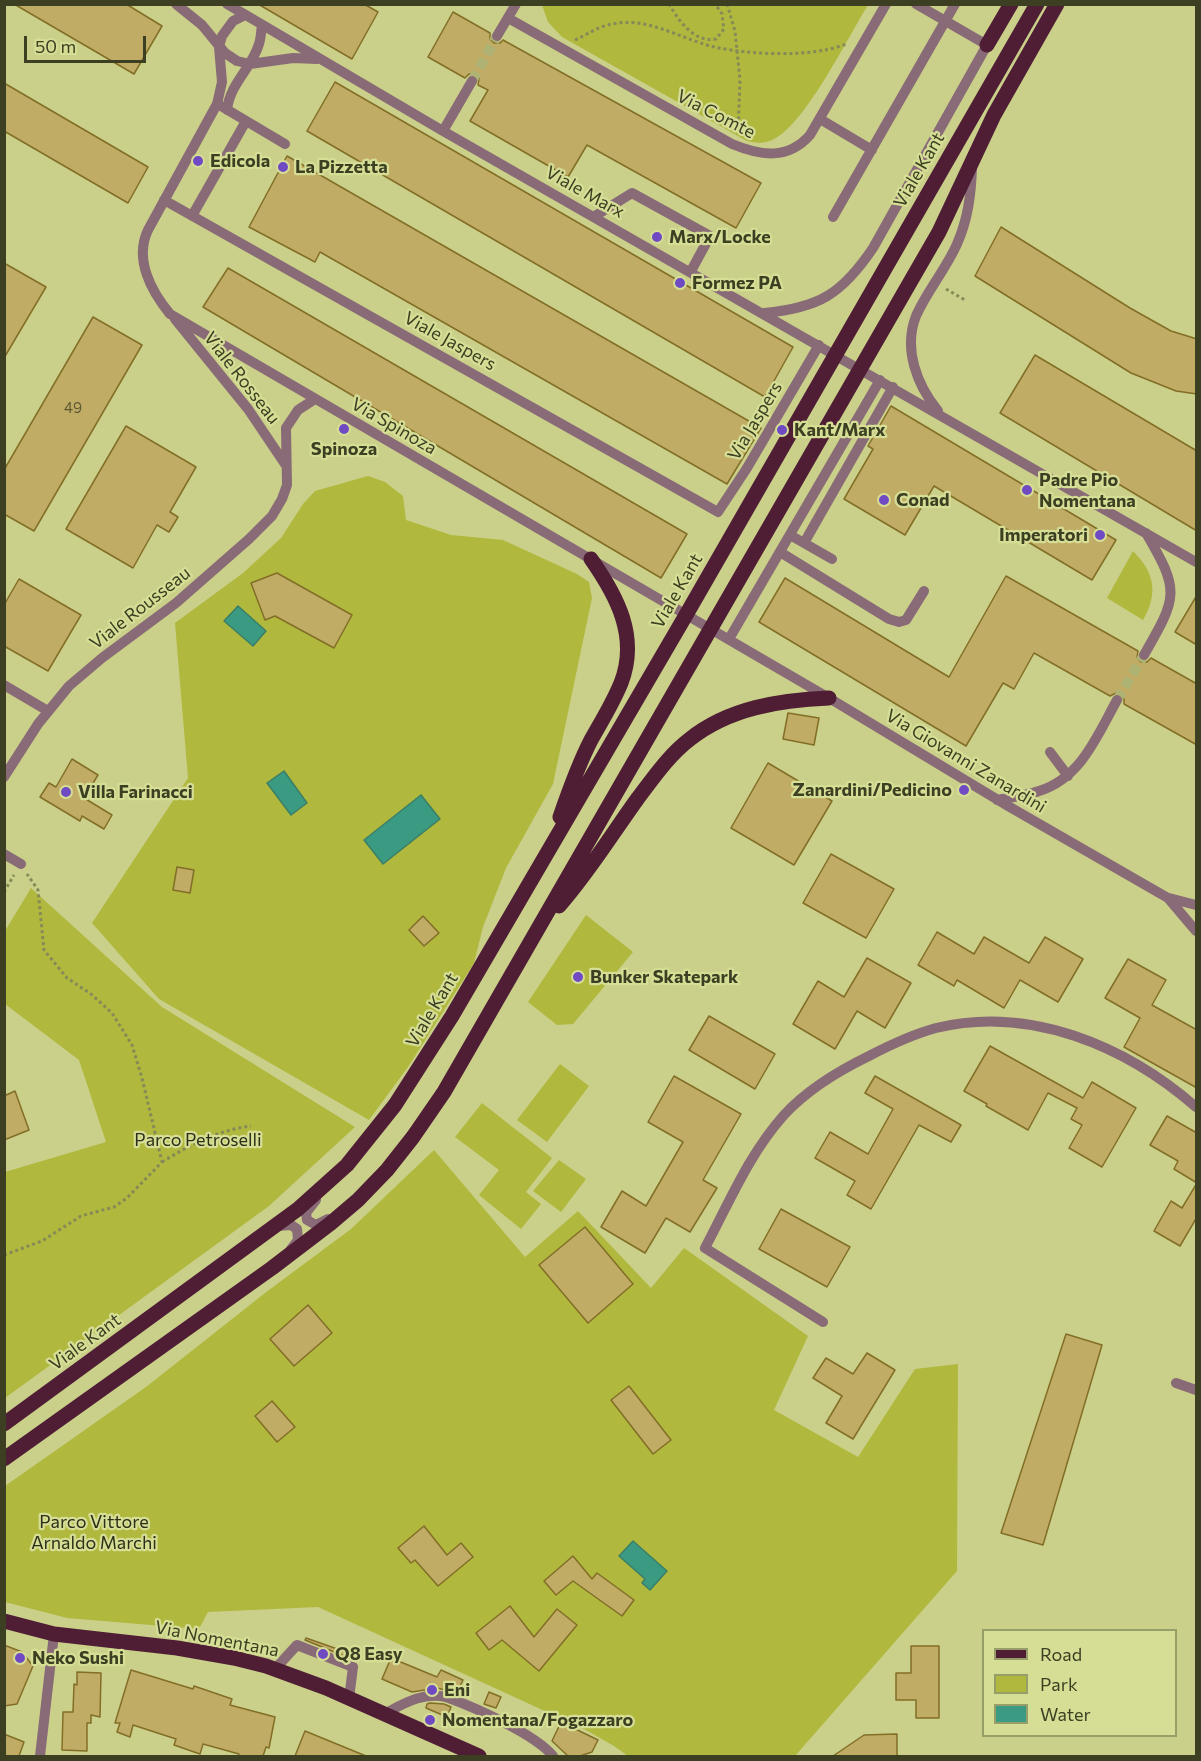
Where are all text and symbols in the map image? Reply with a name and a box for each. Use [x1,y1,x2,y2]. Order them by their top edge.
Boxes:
scale bar [27,24,148,62]
text: 50 m [35,35,76,57]
street label: Via Comte [673,85,759,143]
street label: Viale Kant [889,129,949,211]
place label: Edicola [210,150,270,172]
marker: Edicola [191,154,205,168]
place label: La Pizzetta [295,156,388,178]
marker: La Pizzetta [276,160,290,174]
street label: Viale Marx [542,161,628,223]
place label: Marx/Locke [669,226,771,248]
marker: Marx/Locke [650,230,664,244]
place label: Formez PA [692,272,782,294]
marker: Formez PA [673,276,687,290]
street label: Viale Jaspers [400,307,500,375]
street label: Viale Rosseau [199,328,285,428]
street label: Via Jaspers [723,378,787,464]
street label: Via Spinoza [347,393,441,459]
house number: 49 [64,399,82,417]
place label: Kant/Marx [794,419,885,441]
marker: Spinoza [337,422,351,436]
marker: Kant/Marx [775,423,789,437]
place label: Spinoza [311,438,377,460]
place label: Padre Pio Nomentana [1039,469,1136,512]
marker: Padre Pio Nomentana [1020,483,1034,497]
place label: Conad [896,489,949,511]
marker: Conad [877,493,891,507]
place label: Imperatori [999,524,1088,546]
marker: Imperatori [1093,528,1107,542]
street label: Viale Kant [647,550,707,632]
street label: Viale Rousseau [85,562,195,654]
street label: Via Giovanni Zanardini [882,705,1050,817]
place label: Zanardini/Pedicino [793,779,952,801]
place label: Villa Farinacci [78,781,193,803]
marker: Zanardini/Pedicino [957,783,971,797]
marker: Villa Farinacci [59,785,73,799]
place label: Bunker Skatepark [590,966,738,988]
street label: Viale Kant [401,969,463,1051]
marker: Bunker Skatepark [571,970,585,984]
park label: Parco Petroselli [134,1129,262,1151]
street label: Viale Kant [45,1309,125,1375]
park label: Parco Vittore Arnaldo Marchi [31,1511,157,1553]
street label: Via Nomentana [153,1616,281,1662]
legend [982,1629,1177,1737]
place label: Q8 Easy [335,1643,403,1665]
text: Road [1040,1643,1082,1665]
place label: Neko Sushi [32,1647,124,1669]
marker: Q8 Easy [316,1647,330,1661]
marker: Neko Sushi [13,1651,27,1665]
text: Park [1040,1673,1078,1695]
place label: Eni [444,1679,470,1701]
marker: Eni [425,1683,439,1697]
text: Water [1040,1703,1091,1725]
place label: Nomentana/Fogazzaro [442,1709,633,1731]
marker: Nomentana/Fogazzaro [423,1713,437,1727]

